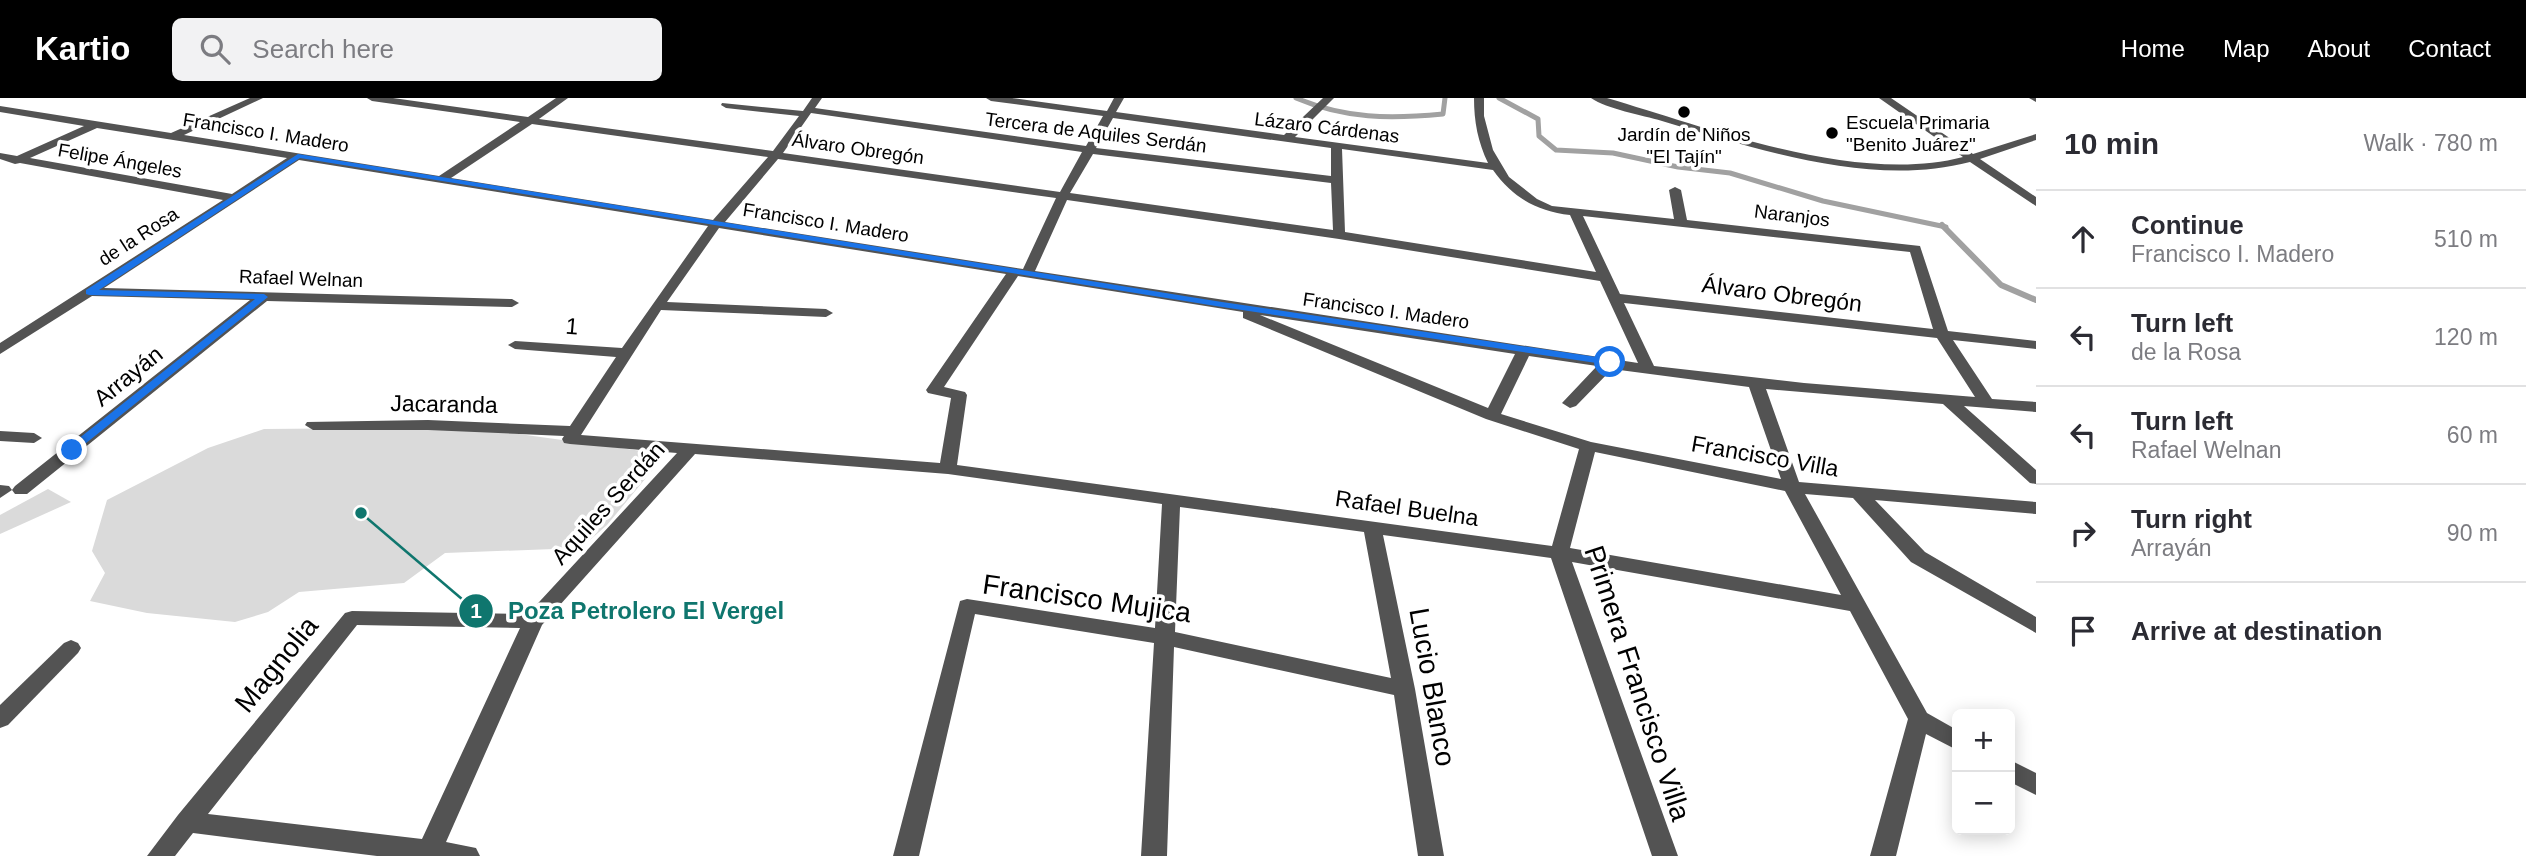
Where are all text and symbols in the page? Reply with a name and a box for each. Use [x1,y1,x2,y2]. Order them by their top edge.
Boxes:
search box [172,18,662,81]
text: Kartio [35,30,130,67]
icon: search [196,30,234,68]
text: Search here [252,34,394,64]
text: Home [2121,35,2185,62]
text: Map [2223,35,2270,62]
text: About [2308,35,2370,62]
text: Contact [2408,35,2491,62]
marker: Jardín de Niños "El Tajín" [1676,104,1692,120]
street label: Tercera de Aquiles Serdán [984,108,1208,156]
street label: Lázaro Cárdenas [1253,108,1401,147]
street label: Francisco I. Madero [181,109,350,156]
place label: Escuela Primaria "Benito Juárez" [1846,112,1990,155]
place label: Jardín de Niños "El Tajín" [1617,124,1751,167]
marker: Escuela Primaria "Benito Juárez" [1824,125,1840,141]
text: 10 min [2064,127,2159,160]
street label: Álvaro Obregón [791,129,925,168]
text: Walk · 780 m [2363,130,2498,156]
street label: Felipe Ángeles [56,139,184,182]
street label: Francisco I. Madero [741,199,910,246]
street label: Naranjos [1753,200,1831,231]
street label: de la Rosa [94,203,182,270]
text: Continue [2131,210,2244,240]
icon: ahead [2064,220,2102,258]
text: 510 m [2434,226,2498,252]
text: Francisco I. Madero [2131,241,2334,267]
street label: Rafael Welnan [239,266,363,291]
street label: Álvaro Obregón [1700,271,1864,317]
street label: Francisco I. Madero [1301,288,1471,333]
text: Turn left [2131,308,2233,338]
street label: 1 [564,312,580,340]
icon: left [2064,318,2102,356]
text: 120 m [2434,324,2498,350]
text: de la Rosa [2131,339,2241,365]
street label: Arrayán [89,341,167,411]
route start [1594,346,1625,377]
street label: Jacaranda [390,390,498,418]
text: Turn left [2131,406,2233,436]
icon: left [2064,416,2102,454]
text: 60 m [2447,422,2498,448]
street label: Francisco Villa [1689,430,1841,482]
route end [56,434,87,465]
street label: Aquiles Serdán [546,436,670,570]
text: Rafael Welnan [2131,437,2281,463]
street label: Rafael Buelna [1334,485,1481,531]
text: Turn right [2131,504,2252,534]
icon: right [2064,514,2102,552]
text: 90 m [2447,520,2498,546]
text: Arrayán [2131,535,2212,561]
street label: Primera Francisco Villa [1578,542,1697,825]
street label: Francisco Mujica [981,569,1194,629]
callout: Poza Petrolero El Vergel [459,588,798,633]
text: Poza Petrolero El Vergel [508,597,784,624]
text: 1 [470,599,482,622]
street label: Lucio Blanco [1403,605,1462,769]
street label: Magnolia [229,610,324,718]
icon: arrive [2064,612,2102,650]
text: Arrive at destination [2131,616,2382,646]
map controls [1952,709,2015,835]
button: + [1952,709,2015,772]
button: − [1952,772,2015,835]

